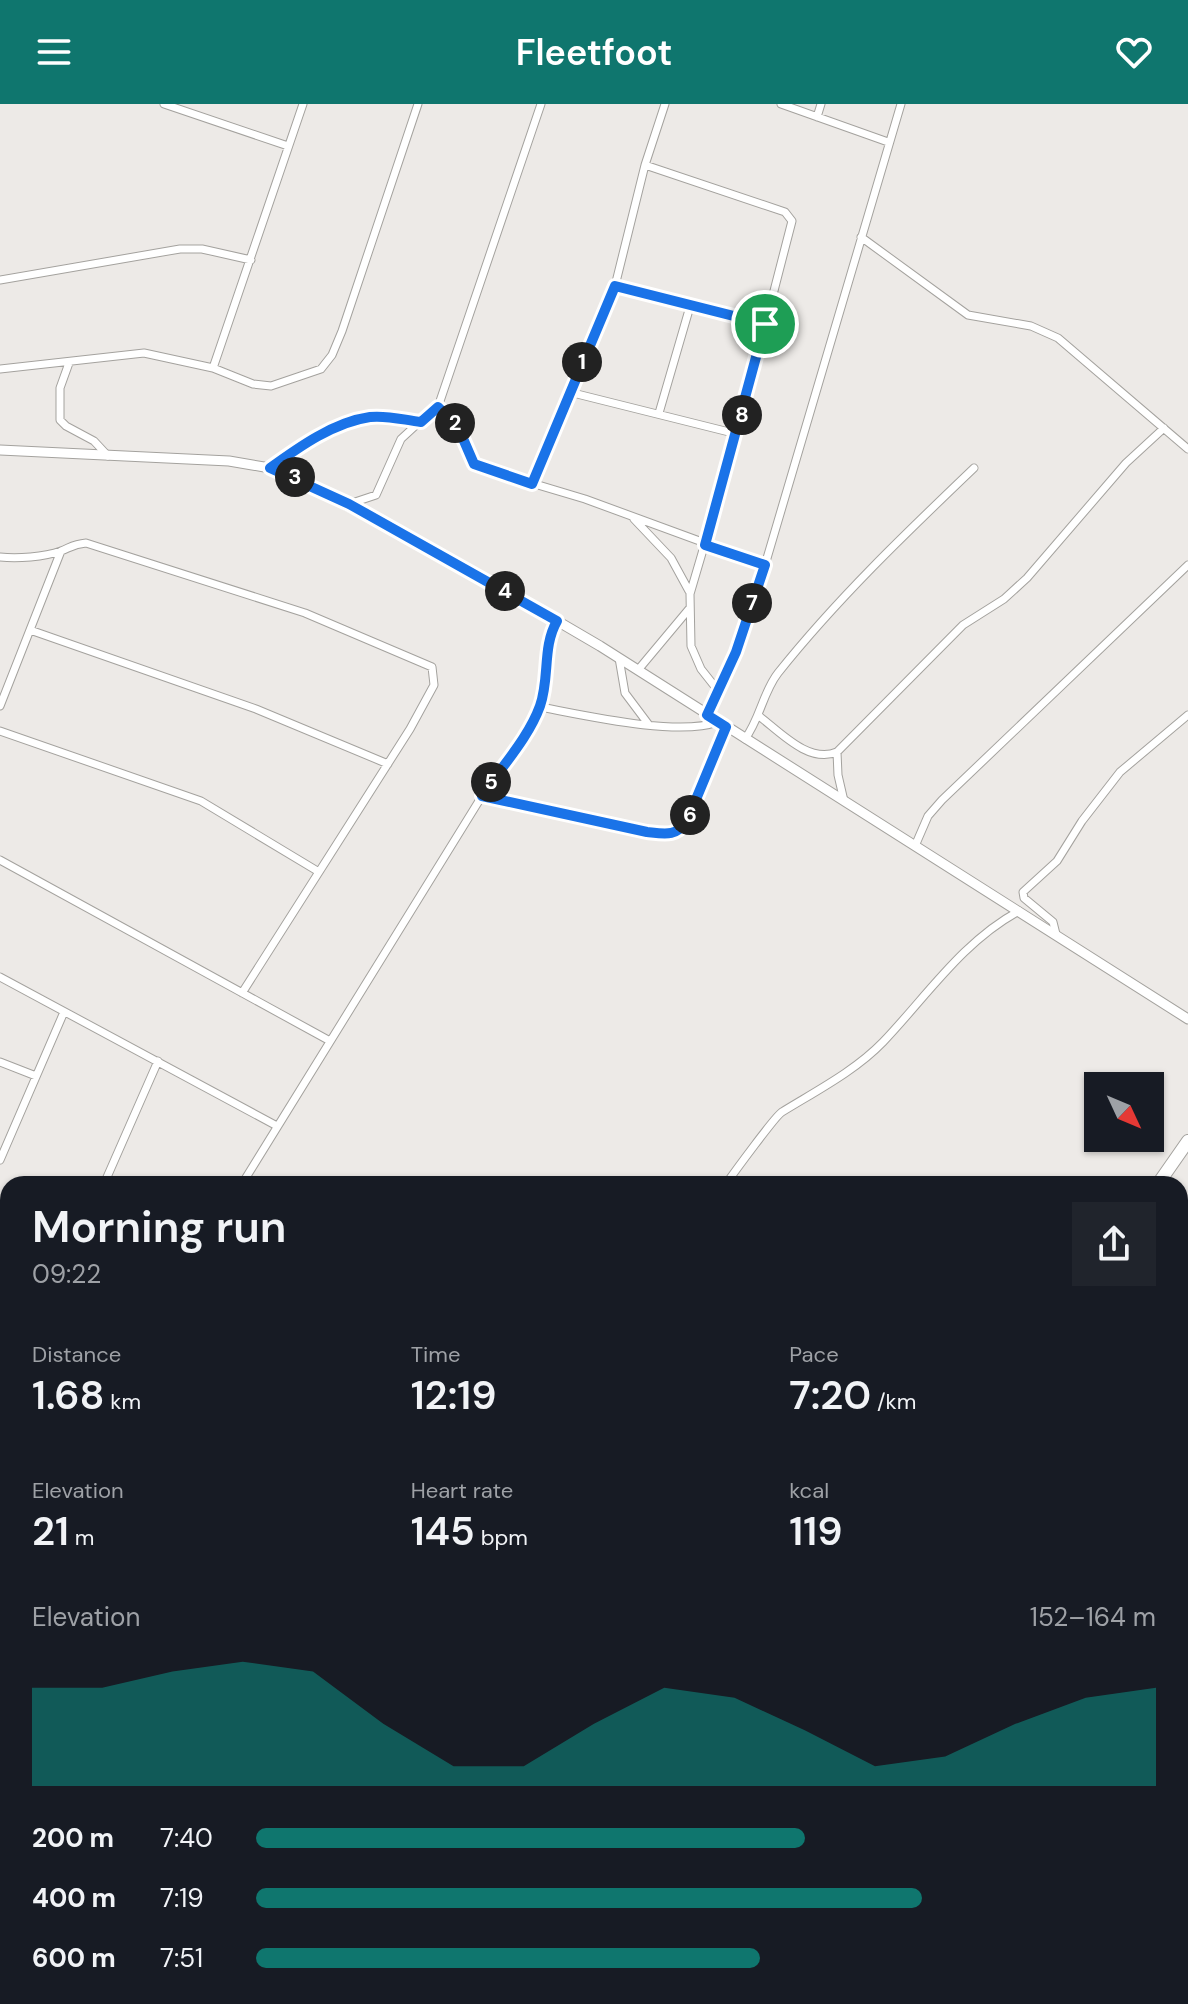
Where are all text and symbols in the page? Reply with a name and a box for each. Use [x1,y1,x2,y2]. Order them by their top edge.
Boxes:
text: Fleetfoot [516,29,672,76]
icon: menu [32,30,76,74]
icon: heart [1112,30,1156,74]
pin [731,290,799,358]
icon: arrive [743,302,787,346]
pin: 1 [562,342,602,382]
text: 1 [578,347,586,376]
pin: 8 [722,395,762,435]
text: 8 [735,400,749,429]
pin: 2 [435,403,475,443]
text: 2 [449,408,461,437]
pin: 3 [275,457,315,497]
text: 3 [288,462,302,491]
pin: 4 [485,571,525,611]
text: 4 [498,576,512,605]
pin: 7 [732,583,772,623]
text: 7 [746,588,758,617]
pin: 5 [471,762,511,802]
text: 5 [484,767,498,796]
pin: 6 [670,795,710,835]
text: 6 [683,800,697,829]
north arrow [1084,1072,1164,1152]
map controls [1084,1072,1164,1152]
text: Morning run [32,1198,286,1256]
button: share [1072,1202,1156,1286]
text: 09:22 [32,1257,101,1291]
text: Distance [32,1340,121,1369]
text: Time [411,1340,460,1369]
text: Pace [789,1340,839,1369]
text: 1.68 [32,1369,104,1421]
text: 12:19 [411,1369,496,1421]
text: 7:20 [789,1369,871,1421]
text: km [104,1387,141,1416]
text: /km [871,1387,916,1416]
text: Elevation [32,1476,124,1505]
text: Heart rate [411,1476,513,1505]
text: kcal [789,1476,829,1505]
text: 21 [32,1505,69,1557]
text: 145 [411,1505,475,1557]
text: 119 [789,1505,843,1557]
text: m [69,1523,94,1552]
text: bpm [475,1523,528,1552]
text: Elevation [32,1600,140,1634]
text: 152–164 m [1030,1600,1156,1634]
text: 200 m [32,1821,114,1855]
text: 7:40 [160,1821,213,1855]
text: 400 m [32,1881,116,1915]
text: 7:19 [160,1881,204,1915]
text: 600 m [32,1941,116,1975]
text: 7:51 [160,1941,203,1975]

